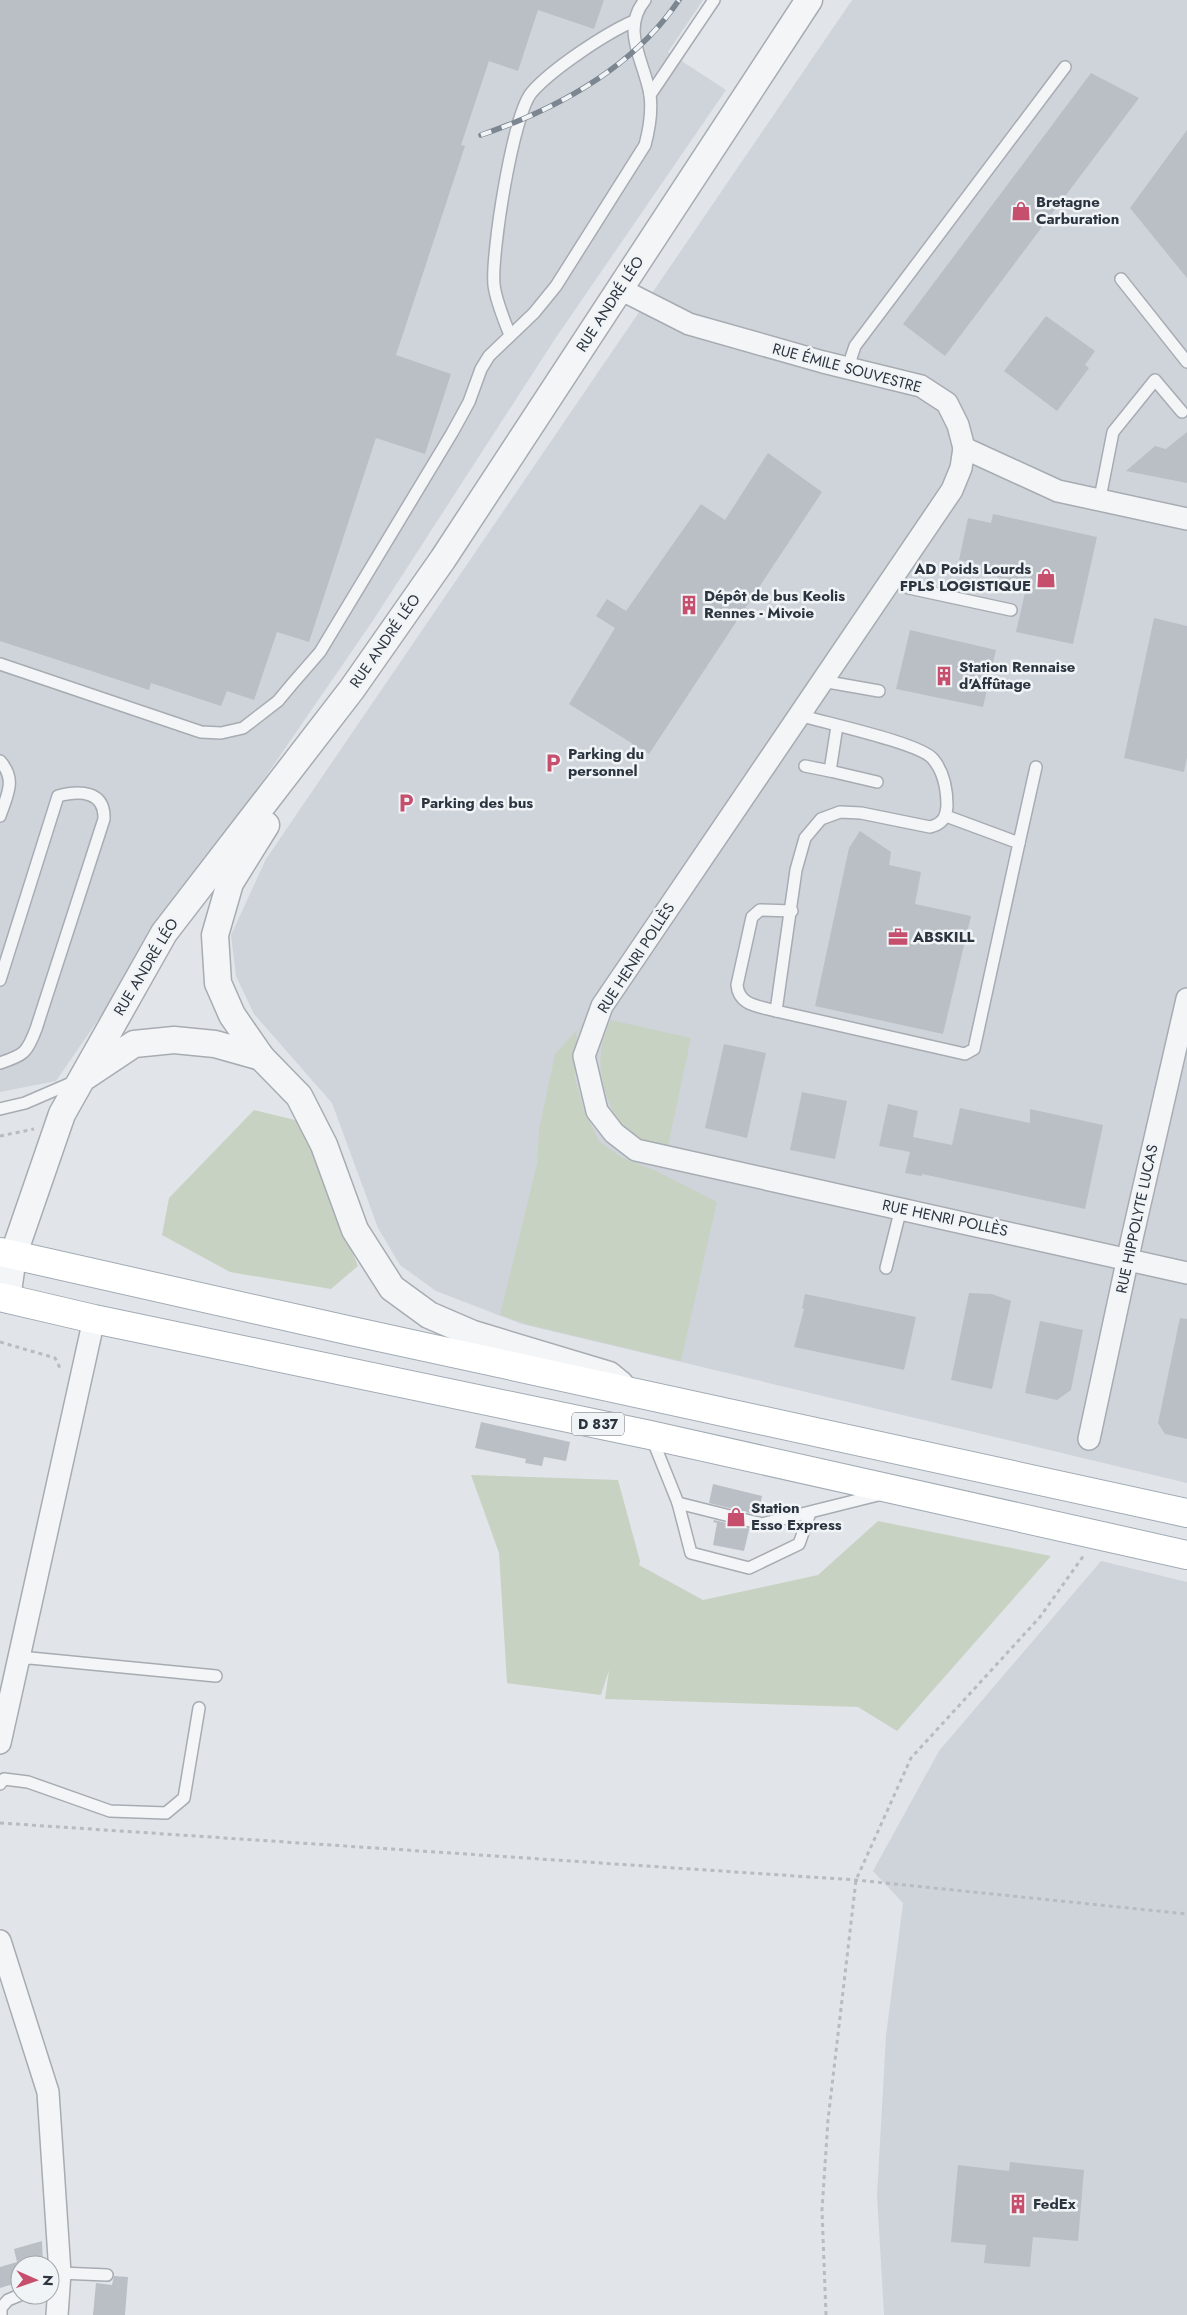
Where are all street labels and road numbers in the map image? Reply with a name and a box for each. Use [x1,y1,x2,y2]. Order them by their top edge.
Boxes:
street label: RUE ANDRÉ LÉO [571,252,649,356]
street label: RUE ÉMILE SOUVESTRE [770,338,924,398]
street label: RUE ANDRÉ LÉO [344,589,426,692]
street label: RUE HENRI POLLÈS [592,898,680,1018]
street label: RUE ANDRÉ LÉO [108,914,184,1020]
street label: RUE HIPPOLYTE LUCAS [1110,1142,1164,1296]
street label: RUE HENRI POLLÈS [880,1194,1010,1242]
road number: D 837 [572,1412,624,1436]

